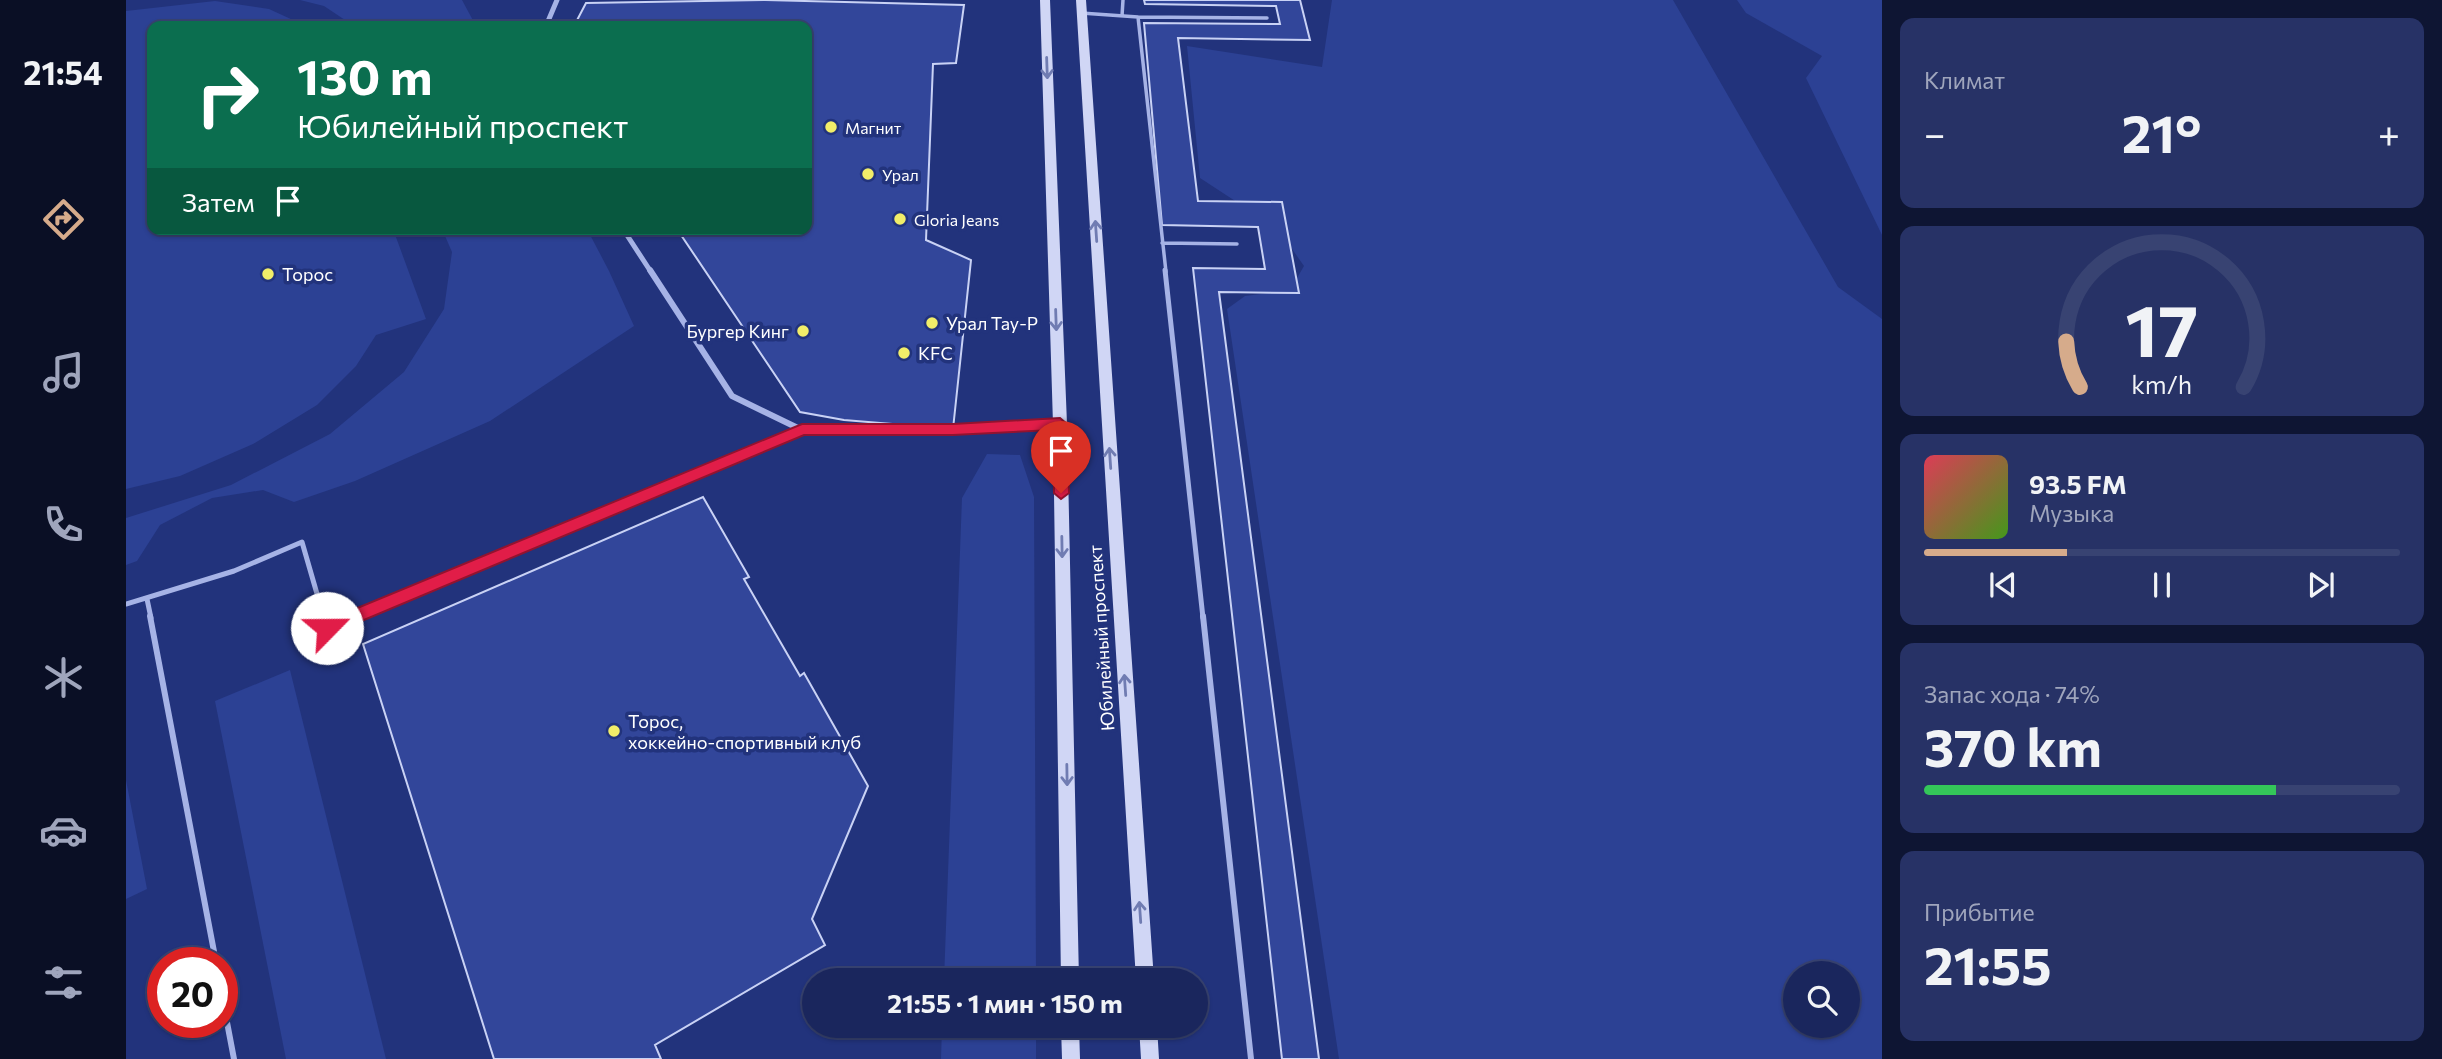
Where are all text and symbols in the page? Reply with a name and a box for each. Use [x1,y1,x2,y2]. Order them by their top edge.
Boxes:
text: 130 m [297,45,432,105]
icon: right [182,49,273,140]
text: 21:54 [23,52,103,92]
one-way arrow [1041,56,1054,79]
text: Климат [1924,66,2005,94]
text: 21° [2122,100,2201,164]
text: Юбилейный проспект [297,105,628,145]
text: − [1924,109,1946,156]
text: + [2378,109,2400,156]
place label: Магнит [845,118,902,137]
marker: Магнит [823,119,839,135]
place label: Урал [882,165,919,184]
marker: Урал [860,166,876,182]
icon: arrive [269,182,307,220]
text: Затем [182,186,255,217]
icon: directions [39,195,88,244]
place label: Gloria Jeans [914,210,999,229]
marker: Gloria Jeans [892,211,908,227]
one-way arrow [1089,220,1102,243]
place label: Торос [282,263,333,285]
marker: Торос [260,266,276,282]
text: 17 [2126,284,2198,373]
one-way arrow [1050,308,1063,331]
place label: Урал Тау-Р [946,312,1038,334]
marker: Урал Тау-Р [924,315,940,331]
place label: Бургер Кинг [687,320,789,342]
marker: Бургер Кинг [795,323,811,339]
place label: KFC [918,342,953,364]
marker: KFC [896,345,912,361]
icon: music [39,348,88,397]
text: km/h [2132,369,2192,399]
pin [1031,421,1091,493]
icon: arrive [1042,432,1080,470]
one-way arrow [1104,447,1117,470]
text: 93.5 FM [2029,468,2127,499]
text: Музыка [2029,499,2114,527]
icon: phone [39,500,88,549]
one-way arrow [1056,536,1069,559]
street label: Юбилейный проспект [1083,544,1118,732]
icon: previous [1984,566,2022,604]
icon: pause [2143,566,2181,604]
icon: next [2302,566,2340,604]
position arrow [290,591,364,665]
icon: climate [39,653,88,702]
one-way arrow [1118,674,1131,697]
text: Запас хода · 74% [1924,680,2100,708]
place label: Торос, хоккейно-спортивный клуб [628,710,861,753]
text: 370 km [1924,714,2102,778]
marker: Торос, хоккейно-спортивный клуб [606,723,622,739]
one-way arrow [1060,763,1073,786]
icon: car [39,806,88,855]
text: Прибытие [1924,898,2035,926]
one-way arrow [1133,901,1146,924]
text: 21:55 [1924,932,2052,996]
speed limit sign: 20 [147,947,238,1038]
icon: filters [39,958,88,1007]
map controls [1783,961,1860,1038]
button: search [1783,961,1860,1038]
text: 21:55 · 1 мин · 150 m [887,987,1123,1018]

